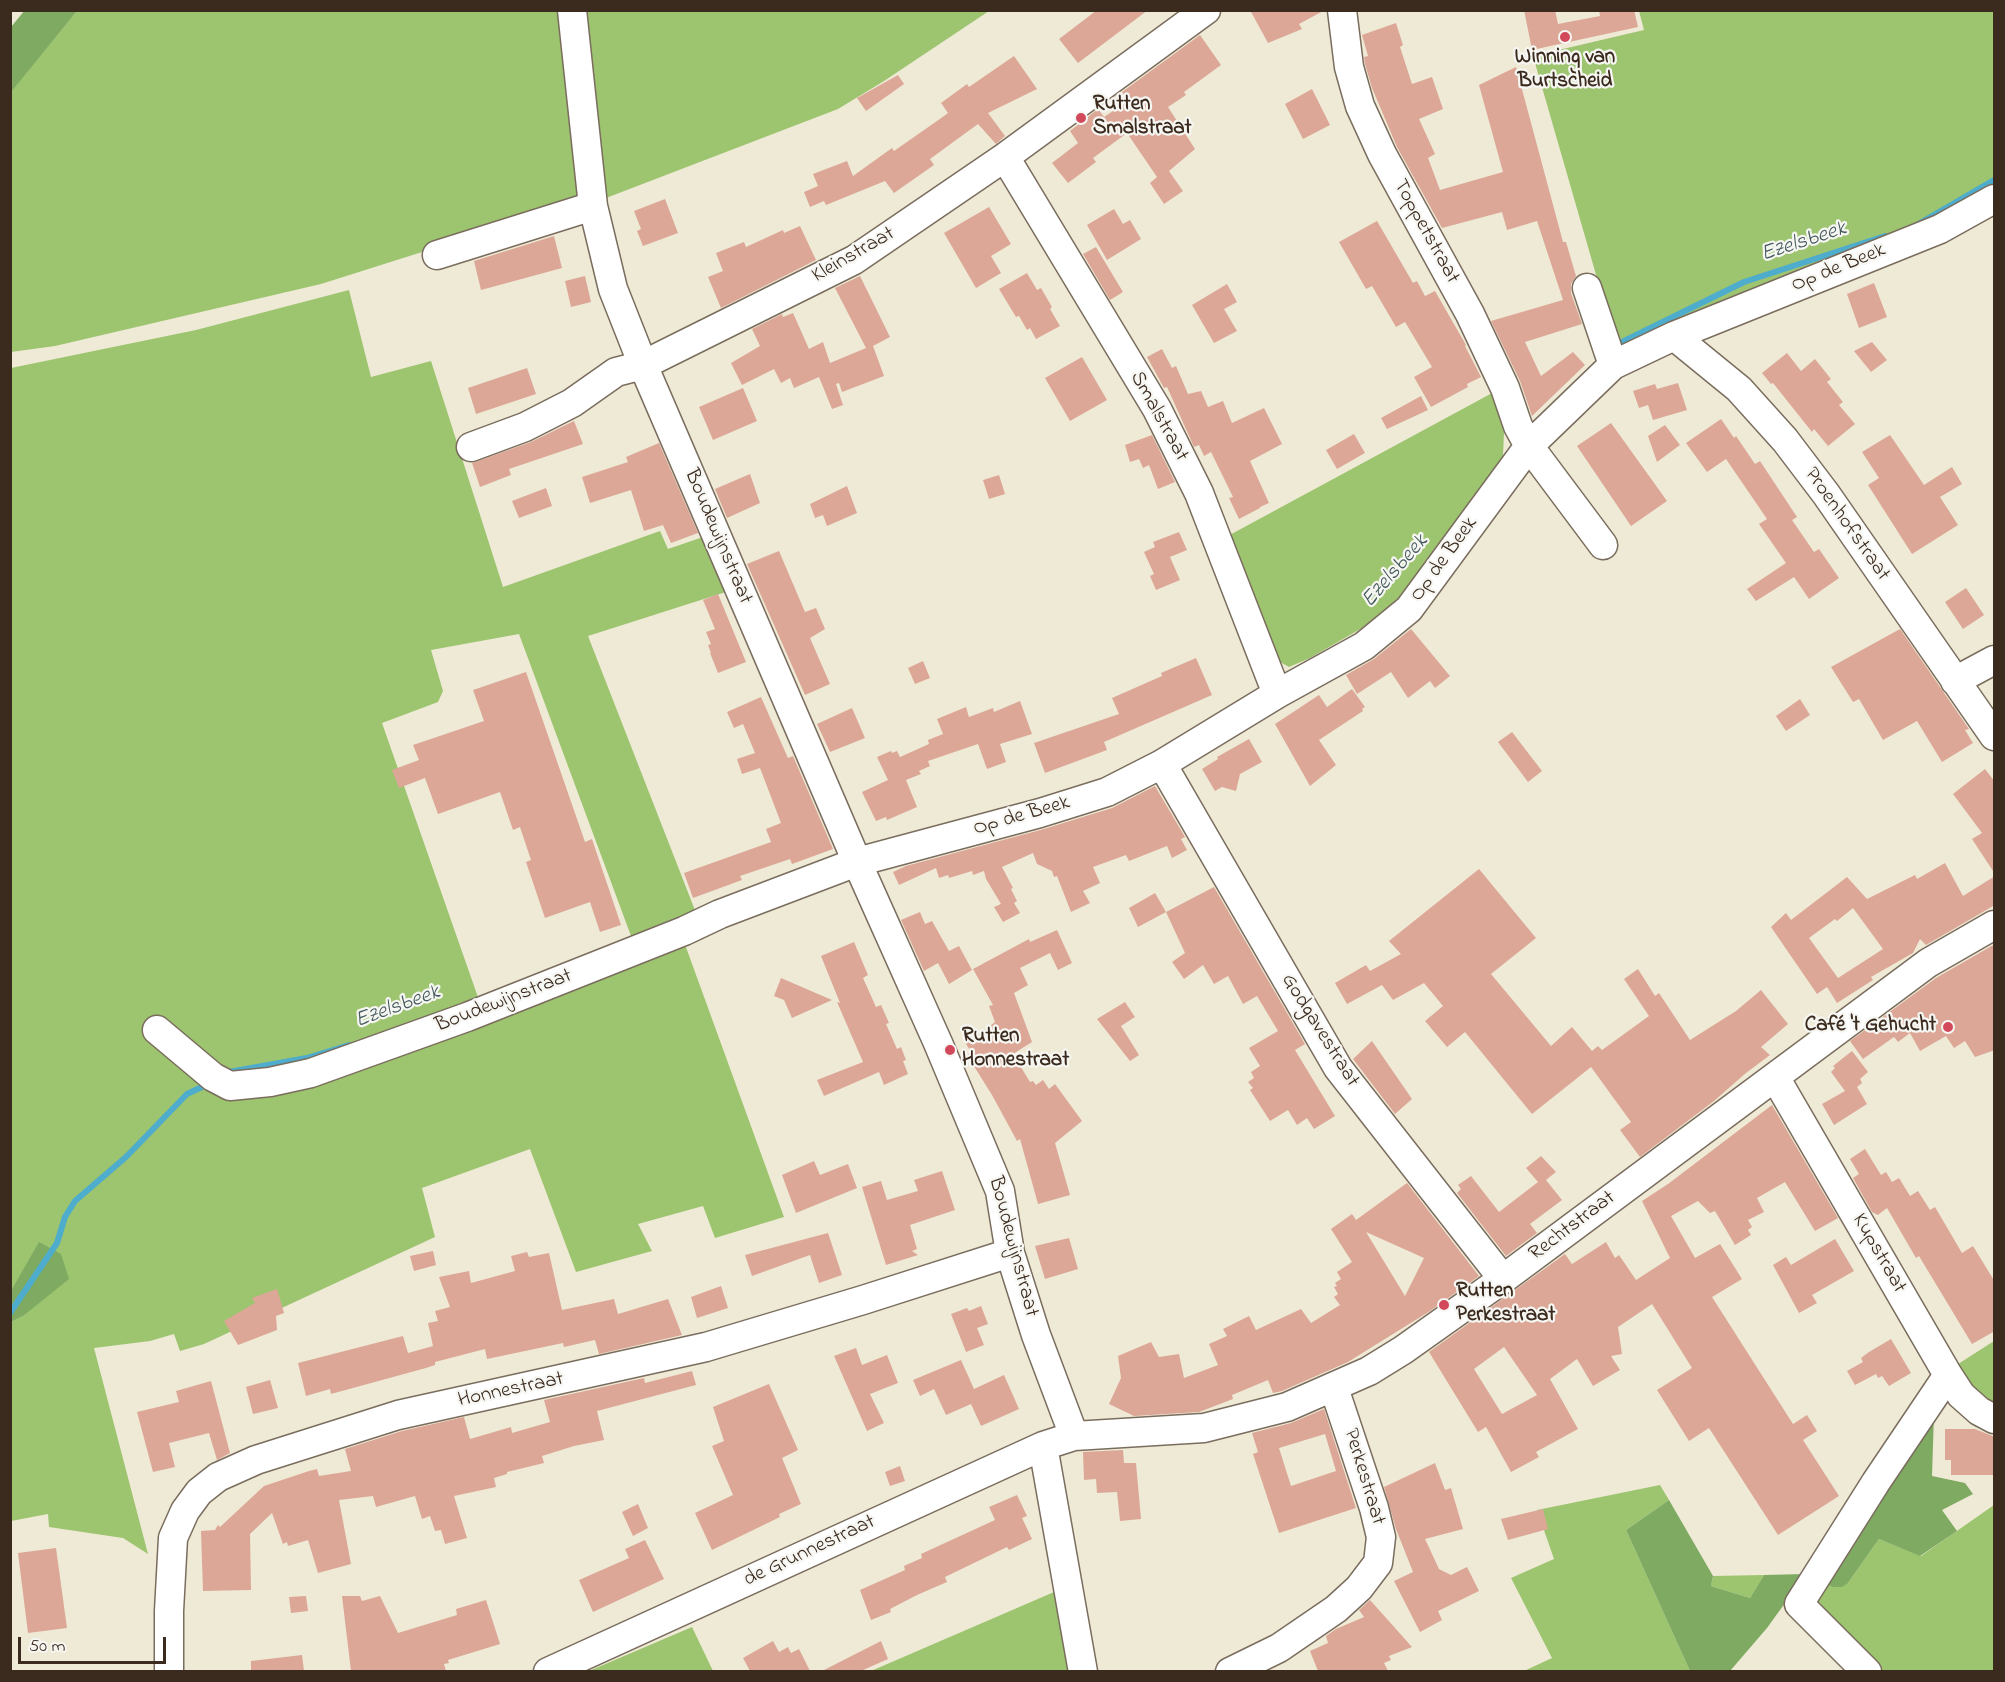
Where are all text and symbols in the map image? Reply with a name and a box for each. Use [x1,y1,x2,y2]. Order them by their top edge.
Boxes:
marker: Winning van Burtscheid [1558,30,1572,44]
place label: Winning van Burtscheid [1515,46,1615,96]
place label: Rutten Smalstraat [1093,93,1192,143]
marker: Rutten Smalstraat [1074,111,1088,125]
street label: Toppetstraat [1386,175,1464,289]
water label: Ezelsbeek [1758,217,1850,269]
street label: Kleinstraat [808,222,900,290]
street label: Op de Beek [1788,239,1890,299]
street label: Smalstraat [1123,368,1193,466]
street label: Proenhofstraat [1798,463,1894,587]
street label: Boudewijnstraat [677,466,757,608]
street label: Op de Beek [1406,513,1484,607]
water label: Ezelsbeek [1357,530,1435,614]
street label: Op de Beek [971,791,1073,843]
street label: Boudewijnstraat [432,964,576,1040]
street label: Godgavestraat [1274,970,1364,1092]
water label: Ezelsbeek [352,981,444,1035]
place label: Café 't Gehucht [1805,1014,1936,1040]
marker: Café 't Gehucht [1941,1020,1955,1034]
place label: Rutten Honnestraat [962,1025,1069,1075]
marker: Rutten Honnestraat [943,1043,957,1057]
street label: Boudewijnstraat [981,1174,1043,1320]
street label: Rechtstraat [1525,1186,1621,1268]
street label: Kupstraat [1845,1210,1911,1298]
place label: Rutten Perkestraat [1456,1280,1555,1330]
marker: Rutten Perkestraat [1437,1298,1451,1312]
street label: Honnestraat [456,1368,566,1414]
street label: Perkestraat [1336,1426,1390,1528]
street label: de Grunnestraat [740,1511,880,1593]
scale bar [21,1625,170,1663]
text: 50 m [29,1634,66,1660]

